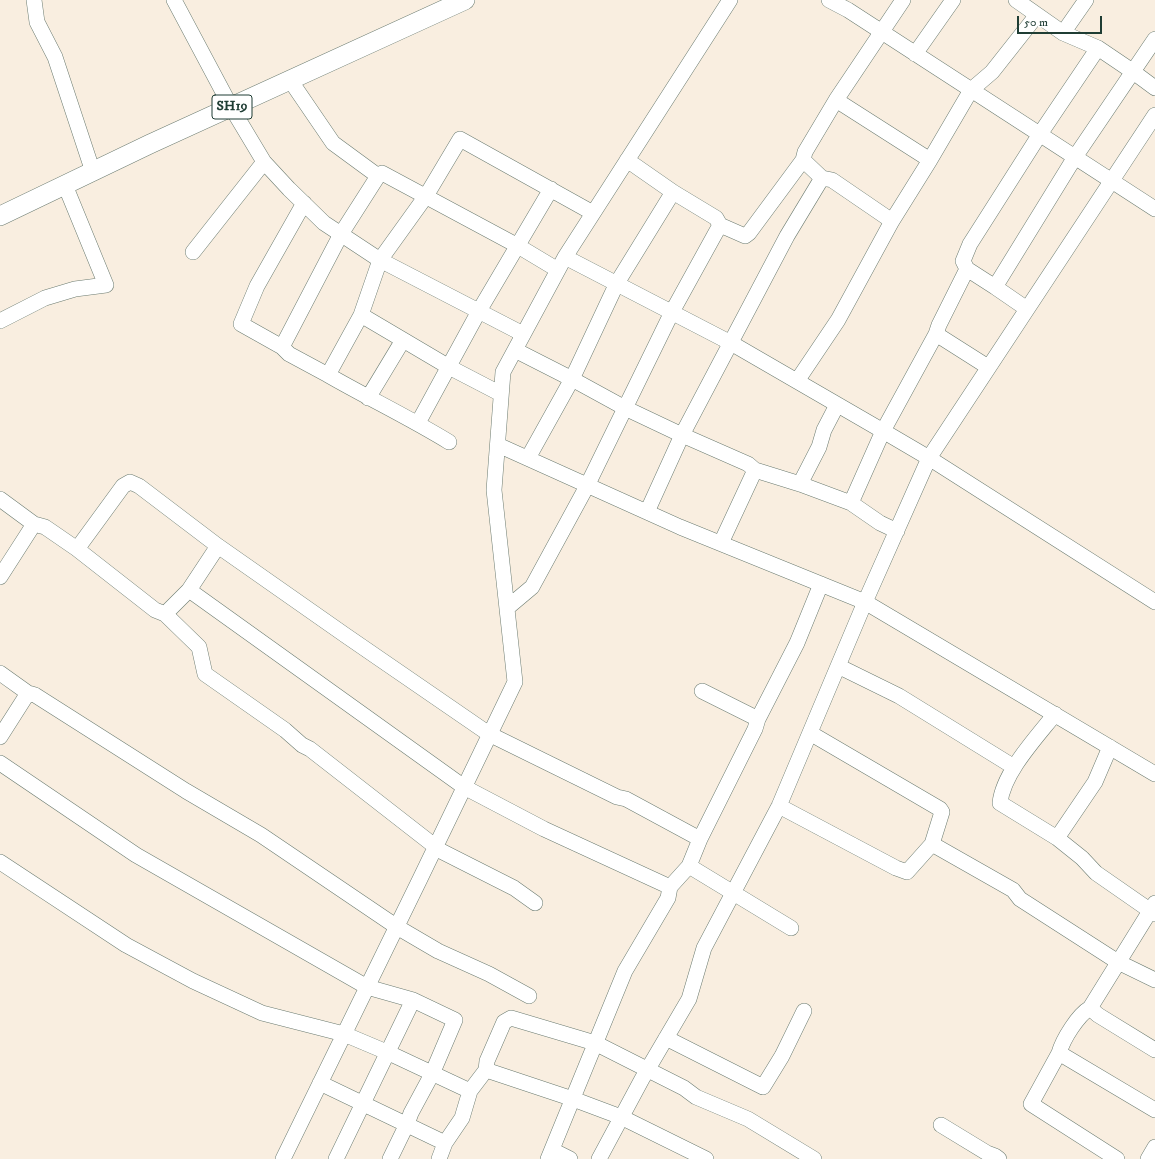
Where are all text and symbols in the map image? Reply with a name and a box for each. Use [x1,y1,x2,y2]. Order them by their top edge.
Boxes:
scale bar [1019,8,1104,34]
text: 50 m [1024,15,1048,30]
road number: SH19 [212,95,252,119]

